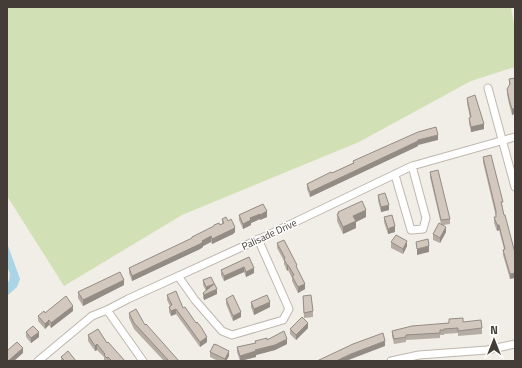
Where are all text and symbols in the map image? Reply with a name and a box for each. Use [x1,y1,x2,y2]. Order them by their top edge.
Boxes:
street label: Palisade Drive [239,215,299,254]
north arrow [474,320,514,360]
text: N [490,322,498,338]

